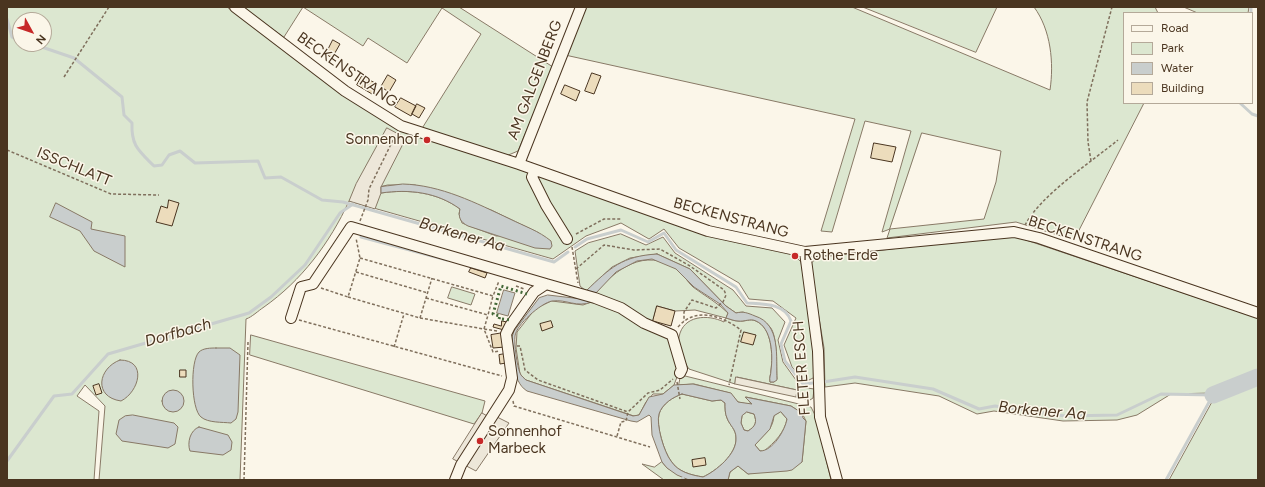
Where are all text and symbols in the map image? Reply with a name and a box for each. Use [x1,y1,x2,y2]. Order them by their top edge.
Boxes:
north arrow [12,12,52,52]
legend [1123,12,1253,104]
street label: AM GALGENBERG [504,18,566,142]
text: Road [1161,21,1189,35]
street label: BECKENSTRANG [293,29,401,111]
text: N [33,32,49,47]
text: Park [1161,41,1184,55]
text: Water [1161,61,1193,75]
text: Building [1161,81,1204,95]
place label: Sonnenhof [345,131,419,149]
marker: Sonnenhof [422,135,432,145]
street label: ISSCHLATT [34,144,114,190]
street label: BECKENSTRANG [671,194,791,242]
street label: BECKENSTRANG [1026,212,1144,266]
water label: Borkener Aa [417,214,507,256]
place label: Rothe Erde [803,247,878,265]
marker: Rothe Erde [790,251,800,261]
water label: Dorfbach [143,314,213,352]
street label: FLETER ESCH [790,320,814,416]
water label: Borkener Aa [997,398,1087,424]
place label: Sonnenhof Marbeck [488,423,562,458]
marker: Sonnenhof Marbeck [475,436,485,446]

